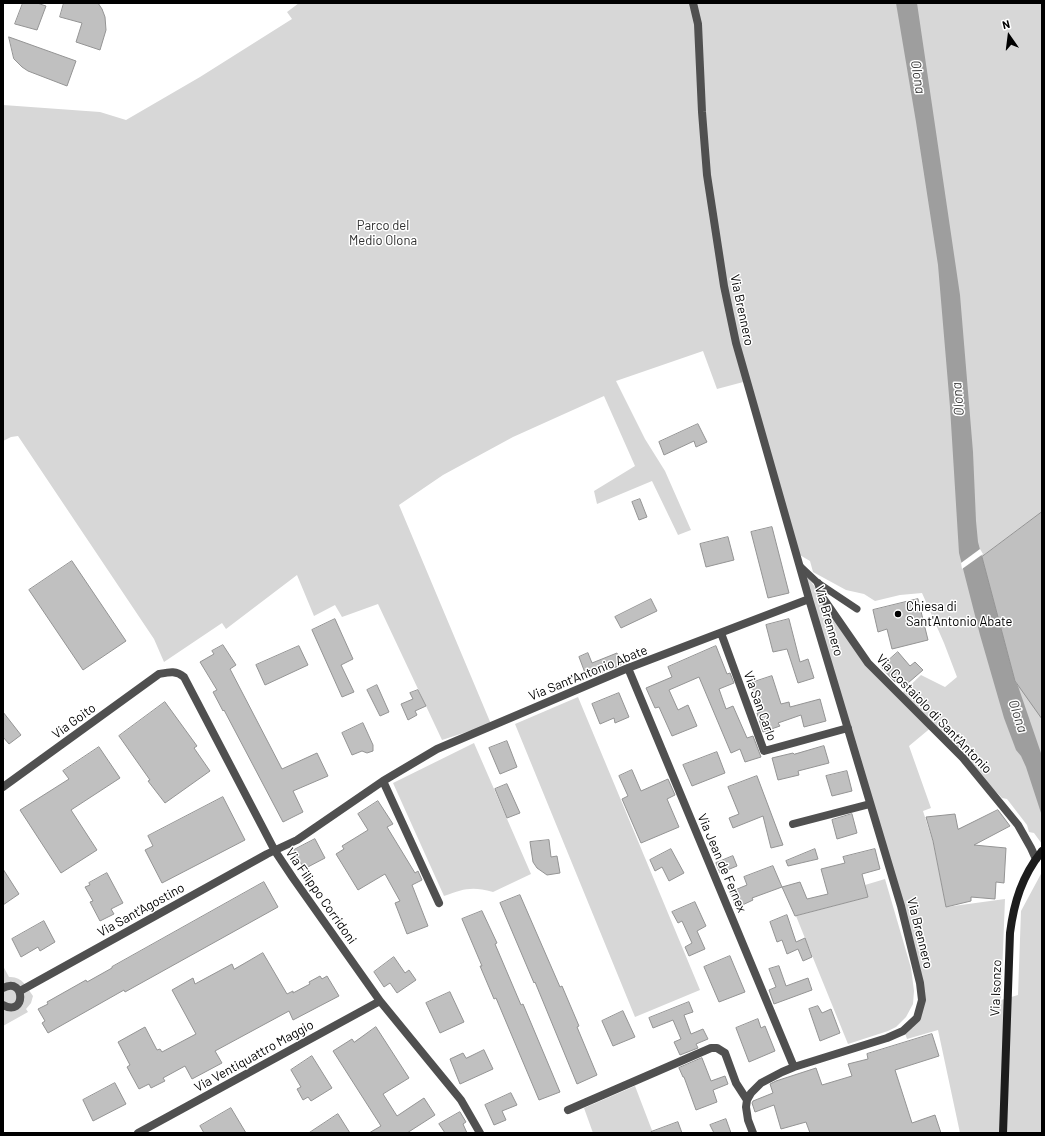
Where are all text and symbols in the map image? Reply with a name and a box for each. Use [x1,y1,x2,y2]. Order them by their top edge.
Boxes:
north arrow [989,16,1029,56]
text: N [1001,17,1011,31]
water label: Olona [907,59,929,95]
park label: Parco del Medio Olona [349,218,417,249]
street label: Via Brennero [727,273,757,347]
water label: Olona [948,381,968,417]
street label: Via Brennero [812,584,846,658]
place label: Chiesa di Sant'Antonio Abate [906,599,1012,630]
marker: Chiesa di Sant'Antonio Abate [893,609,903,619]
street label: Via Sant'Antonio Abate [526,642,650,704]
street label: Via Costaiolo di Sant'Antonio [873,651,995,777]
street label: Via San Carlo [740,669,780,743]
water label: Olona [1005,697,1031,735]
street label: Via Goito [49,700,99,742]
street label: Via Jean de Fernex [694,811,750,915]
street label: Via Filippo Corridoni [282,845,360,947]
street label: Via Sant'Agostino [95,880,187,940]
street label: Via Brennero [904,896,936,970]
street label: Via Isonzo [987,959,1005,1017]
street label: Via Ventiquattro Maggio [192,1017,316,1095]

